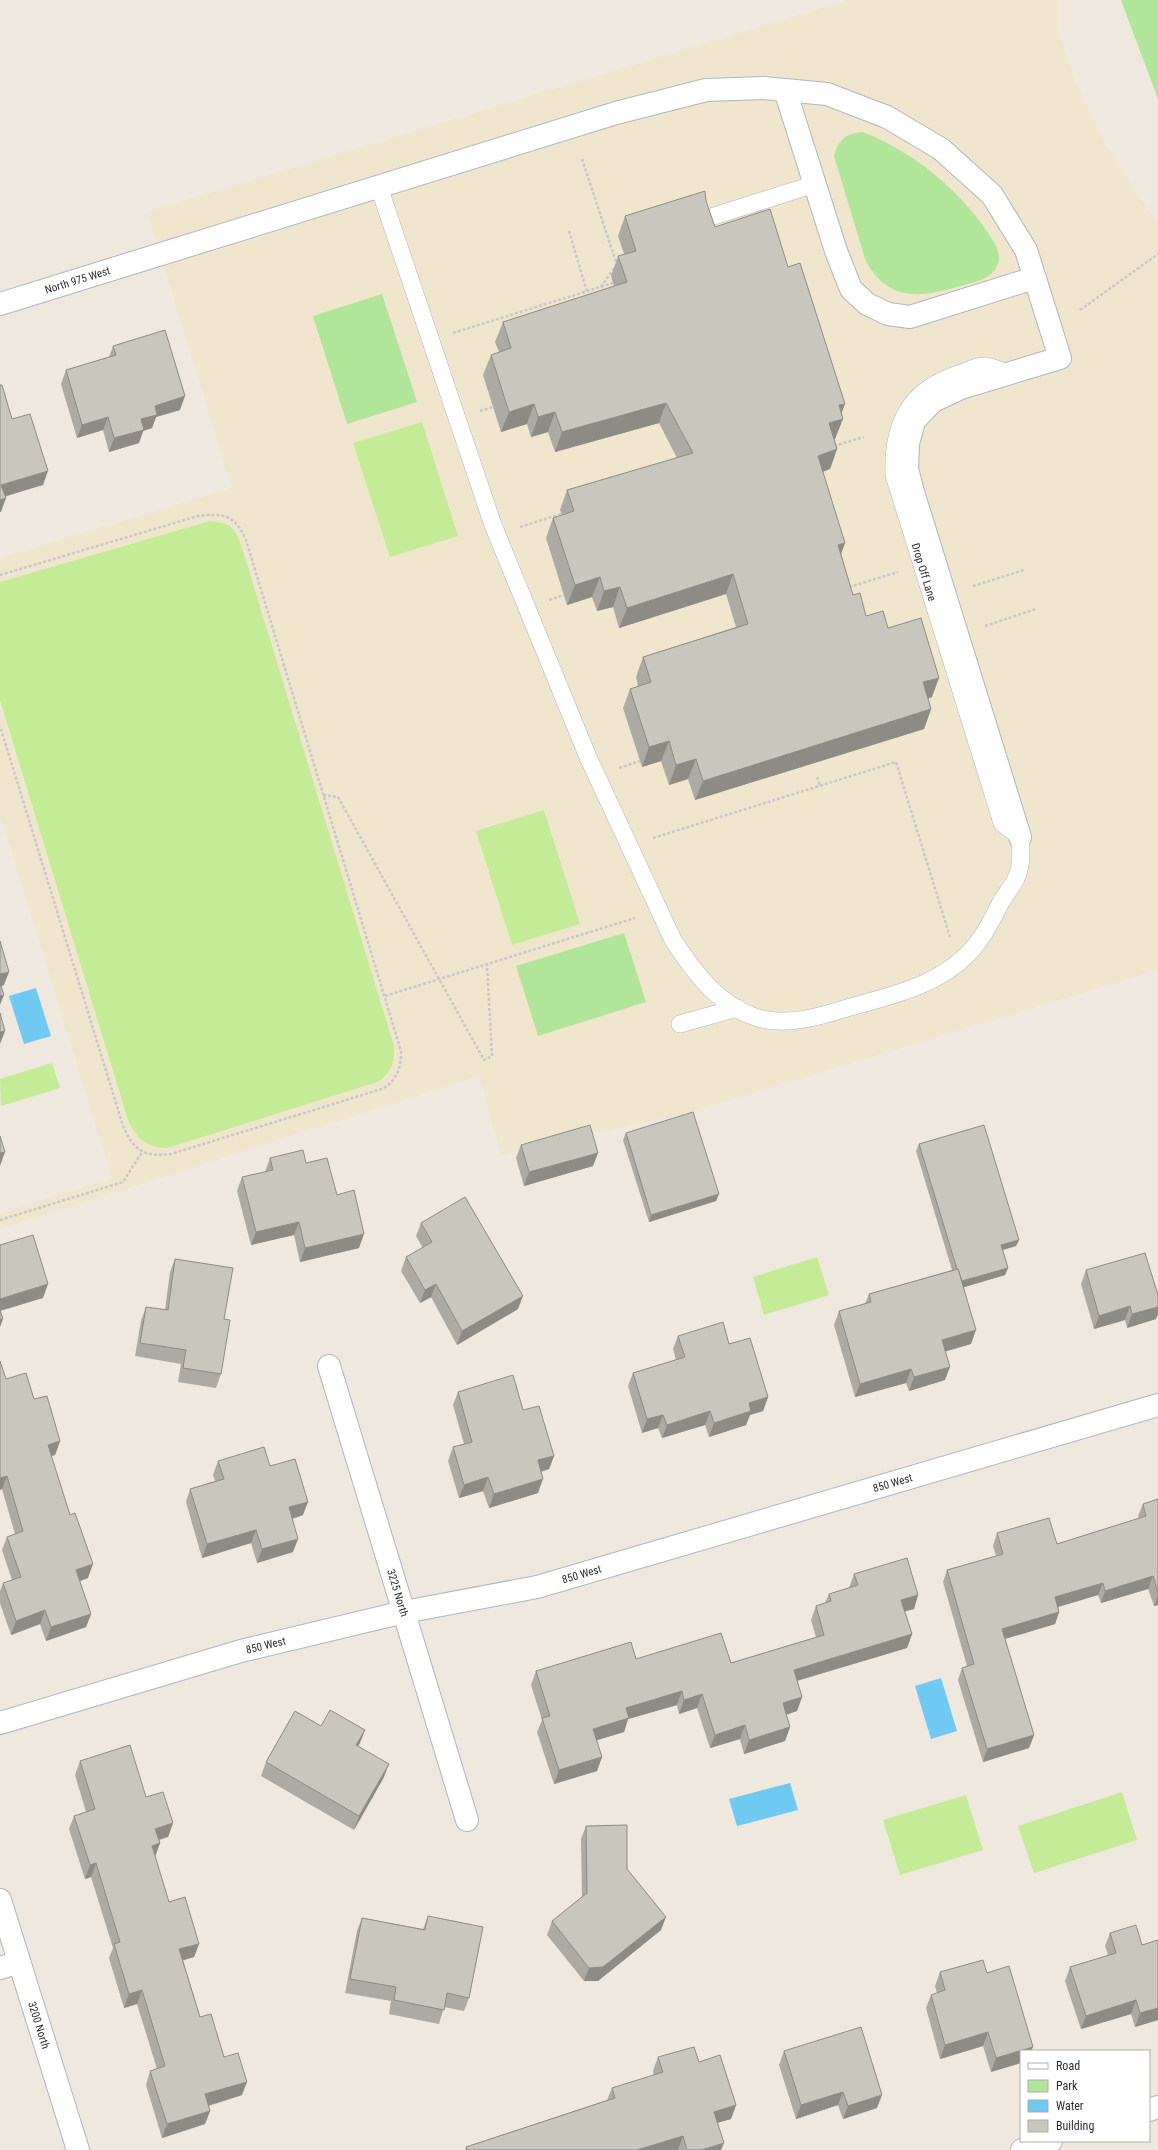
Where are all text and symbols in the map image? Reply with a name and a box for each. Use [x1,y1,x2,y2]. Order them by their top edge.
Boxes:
street label: North 975 West [43,264,112,297]
street label: Drop Off Lane [909,542,939,603]
street label: 850 West [871,1471,914,1495]
street label: 850 West [561,1562,603,1586]
street label: 3225 North [384,1568,411,1618]
street label: 850 West [245,1635,287,1657]
street label: 3200 North [25,2000,52,2050]
legend [1020,2050,1150,2142]
text: Road [1056,2059,1080,2073]
text: Park [1056,2079,1078,2093]
text: Water [1056,2099,1084,2113]
text: Building [1056,2119,1094,2133]

